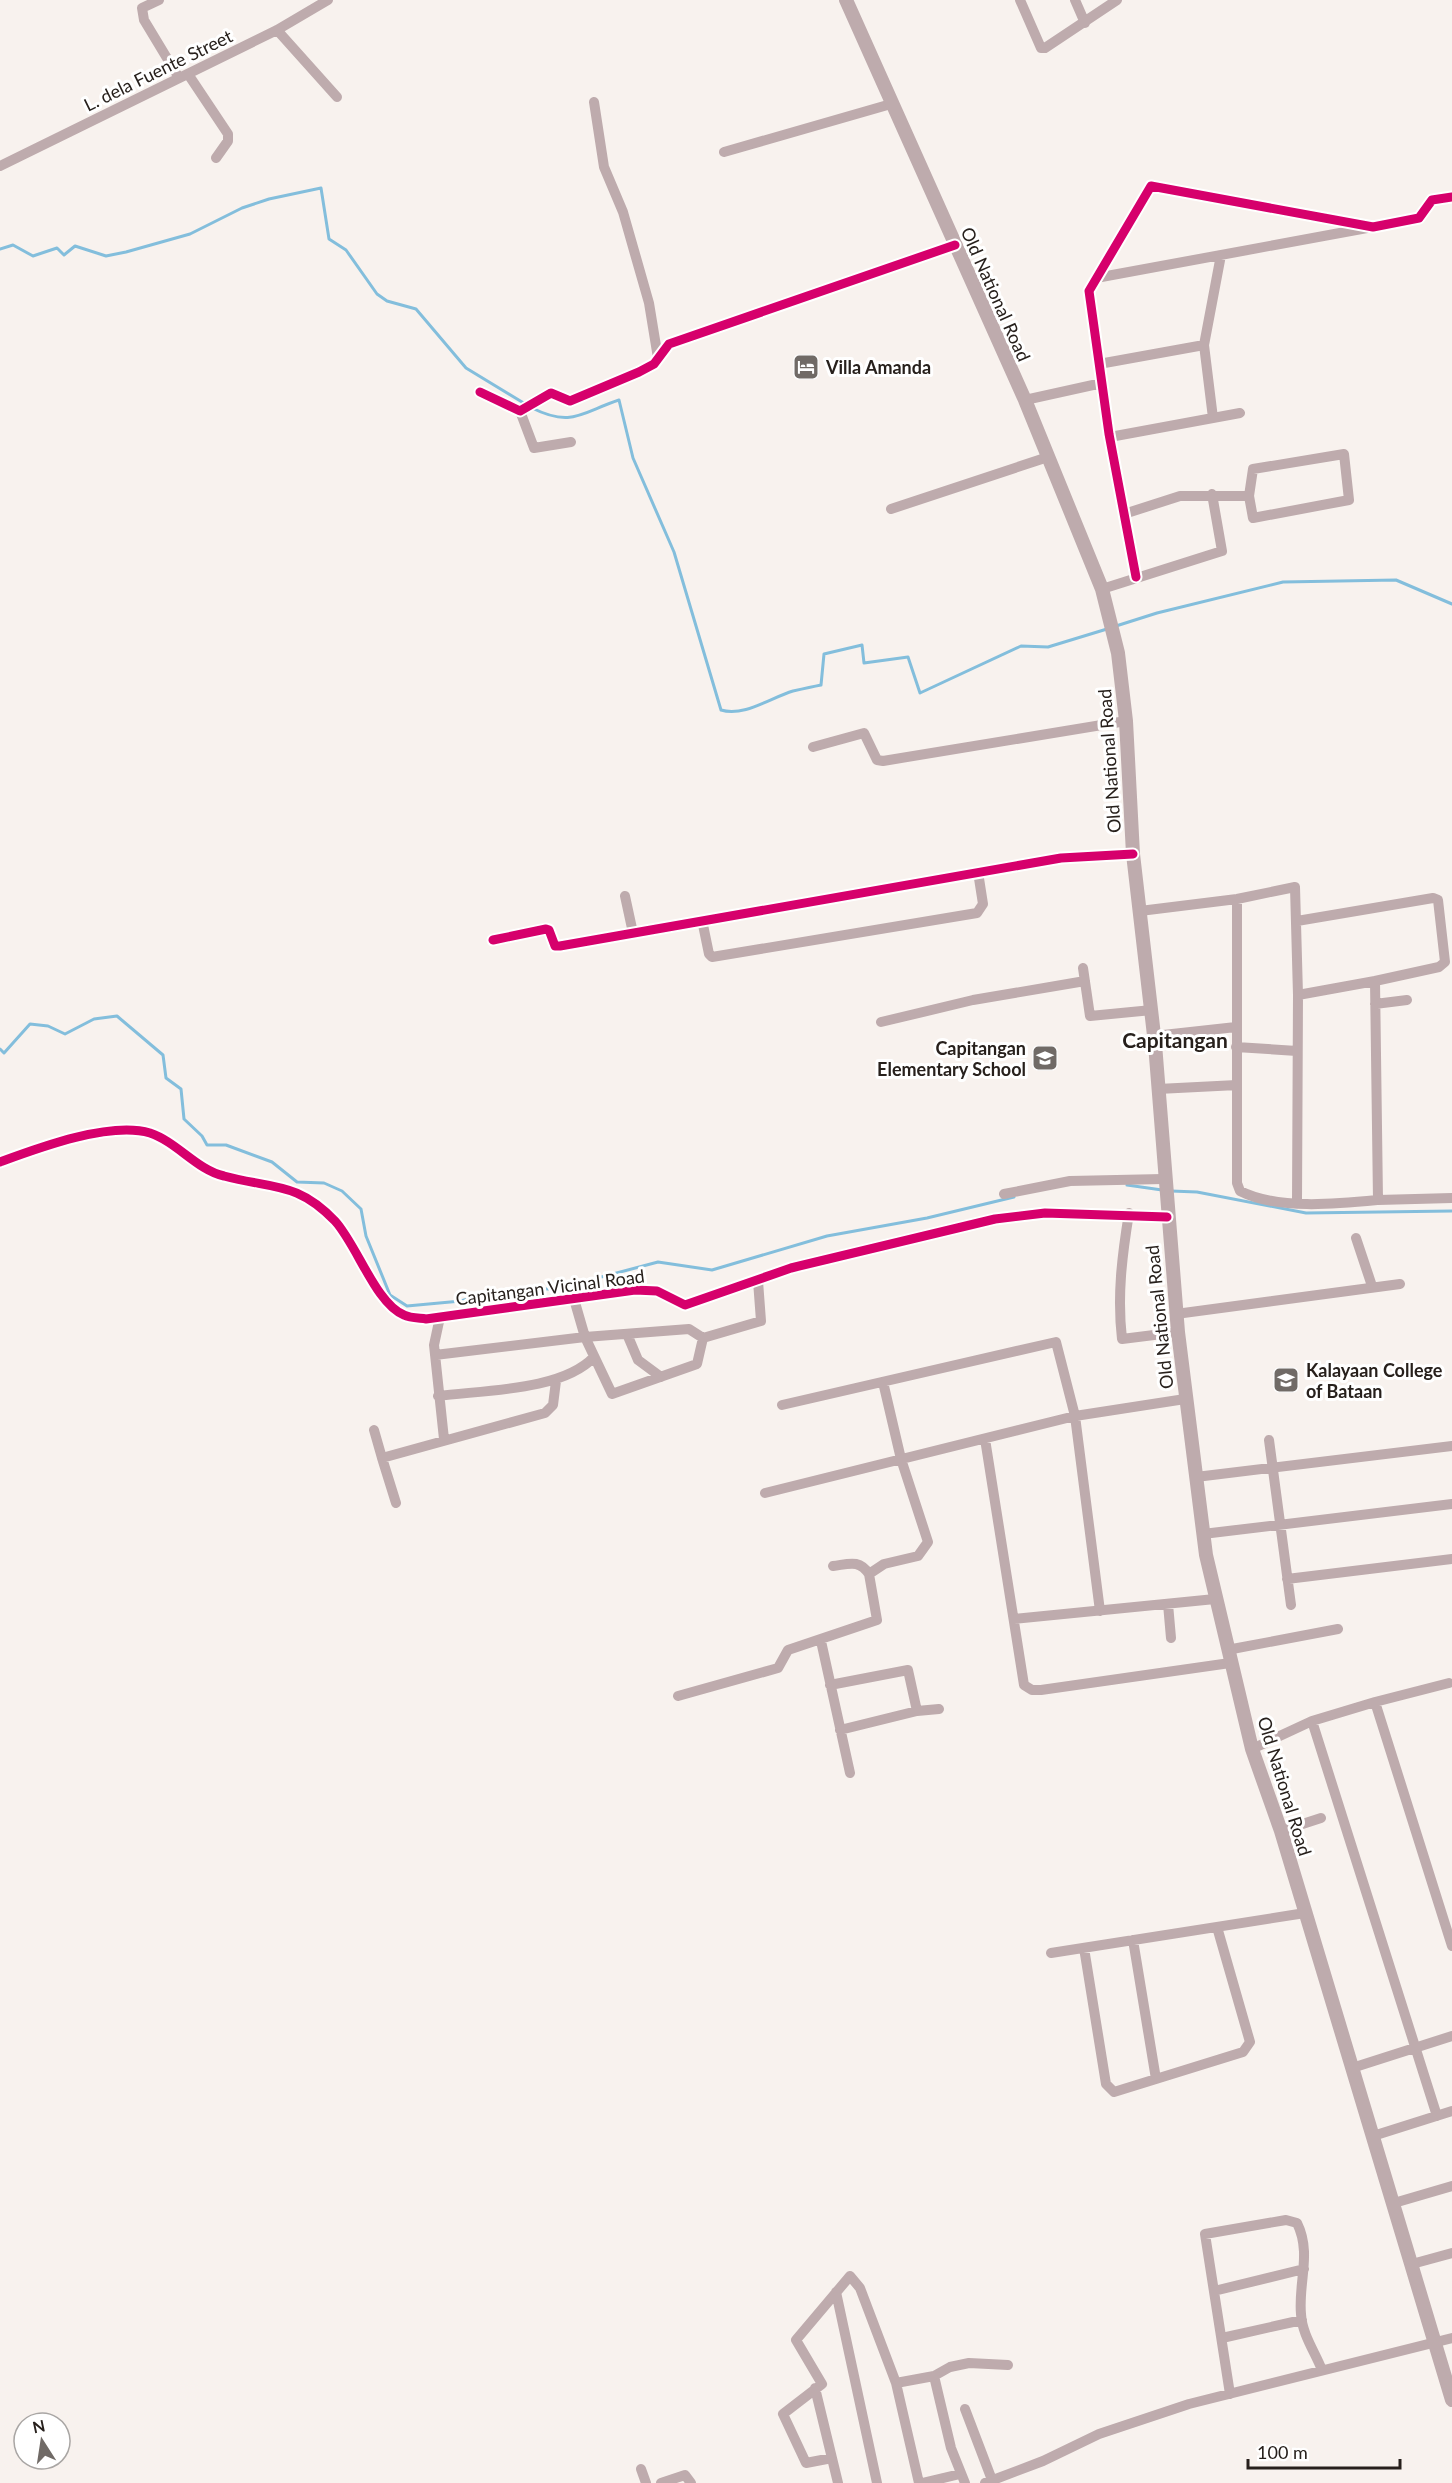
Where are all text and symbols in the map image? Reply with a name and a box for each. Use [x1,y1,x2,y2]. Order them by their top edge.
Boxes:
street label: L. dela Fuente Street [80,24,236,115]
street label: Old National Road [957,224,1035,364]
hotel icon: Villa Amanda [791,352,821,382]
place label: Villa Amanda [825,356,931,378]
street label: Old National Road [1093,688,1125,834]
district label: Capitangan [1122,1027,1228,1052]
place label: Capitangan Elementary School [877,1037,1026,1080]
school or university icon: Capitangan Elementary School [1030,1043,1060,1073]
street label: Old National Road [1141,1244,1177,1390]
street label: Capitangan Vicinal Road [454,1264,646,1310]
place label: Kalayaan College of Bataan [1306,1359,1443,1402]
school or university icon: Kalayaan College of Bataan [1271,1365,1301,1395]
street label: Old National Road [1253,1714,1317,1858]
north arrow [12,2411,72,2471]
text: N [31,2415,47,2436]
scale bar [1248,2432,1400,2470]
text: 100 m [1257,2441,1308,2463]

